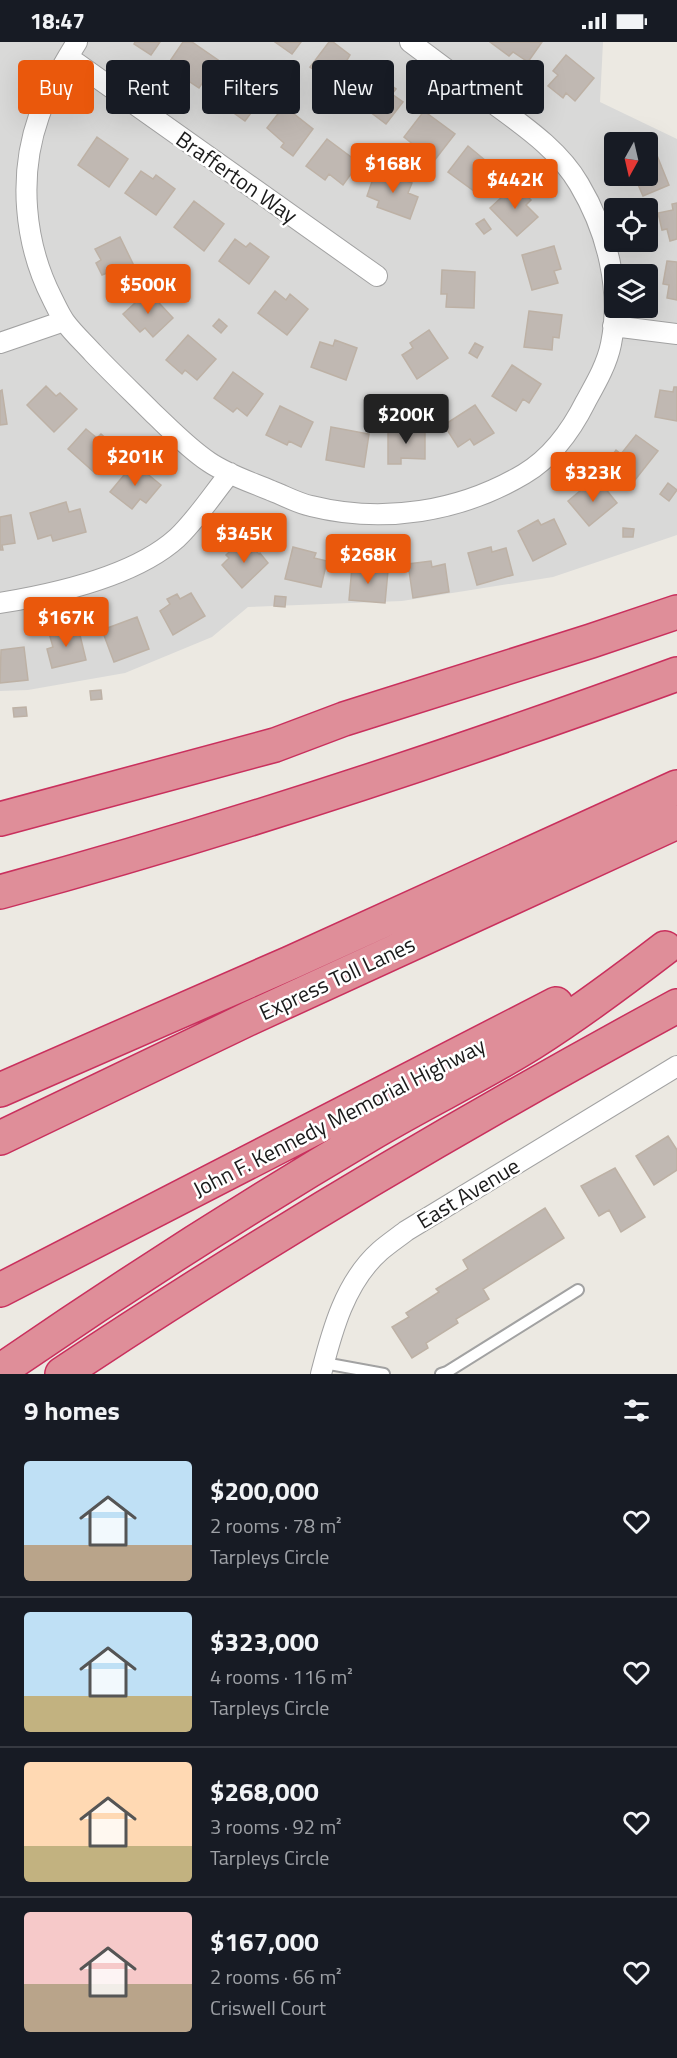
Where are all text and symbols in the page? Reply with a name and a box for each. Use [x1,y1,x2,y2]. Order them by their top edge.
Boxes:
text: 18:47 [30,4,85,38]
chip: Buy [18,60,94,114]
chip: Rent [106,60,190,114]
chip: Filters [202,60,300,114]
chip: New [312,60,394,114]
chip: Apartment [406,60,544,114]
street label: Brafferton Way [169,122,305,232]
north arrow [604,132,658,186]
map controls [604,132,658,318]
pin: $168K [351,143,435,194]
text: $168K [365,147,421,178]
pin: $442K [473,159,557,210]
text: $442K [487,163,543,194]
button: locate [604,198,658,252]
pin: $500K [106,264,190,315]
button: layers [604,264,658,318]
text: $500K [120,268,176,299]
pin: $200K [364,394,448,445]
text: $200K [378,398,434,429]
pin: $201K [93,436,177,487]
text: $201K [107,440,163,471]
pin: $323K [551,452,635,503]
text: $323K [565,456,621,487]
pin: $345K [202,513,286,564]
text: $345K [216,517,272,548]
pin: $268K [326,534,410,585]
text: $268K [340,538,396,569]
pin: $167K [24,597,108,648]
text: $167K [38,601,94,632]
street label: Express Toll Lanes [253,927,421,1029]
street label: John F. Kennedy Memorial Highway [187,1028,492,1206]
street label: East Avenue [410,1149,526,1237]
text: 9 homes [24,1391,120,1430]
icon: filters [620,1394,653,1427]
text: $200,000 [210,1471,319,1510]
icon: home [72,1485,144,1557]
icon: heart [620,1505,653,1538]
text: 2 rooms · 78 m² [210,1510,342,1541]
text: Tarpleys Circle [210,1541,329,1572]
text: $323,000 [210,1622,319,1661]
icon: home [72,1636,144,1708]
icon: heart [620,1656,653,1689]
text: 4 rooms · 116 m² [210,1661,353,1692]
text: Tarpleys Circle [210,1692,329,1723]
text: $268,000 [210,1772,319,1811]
icon: home [72,1786,144,1858]
icon: heart [620,1806,653,1839]
text: 3 rooms · 92 m² [210,1811,342,1842]
text: Tarpleys Circle [210,1842,329,1873]
text: $167,000 [210,1922,319,1961]
icon: home [72,1936,144,2008]
icon: heart [620,1956,653,1989]
text: 2 rooms · 66 m² [210,1961,342,1992]
text: Criswell Court [210,1992,326,2023]

